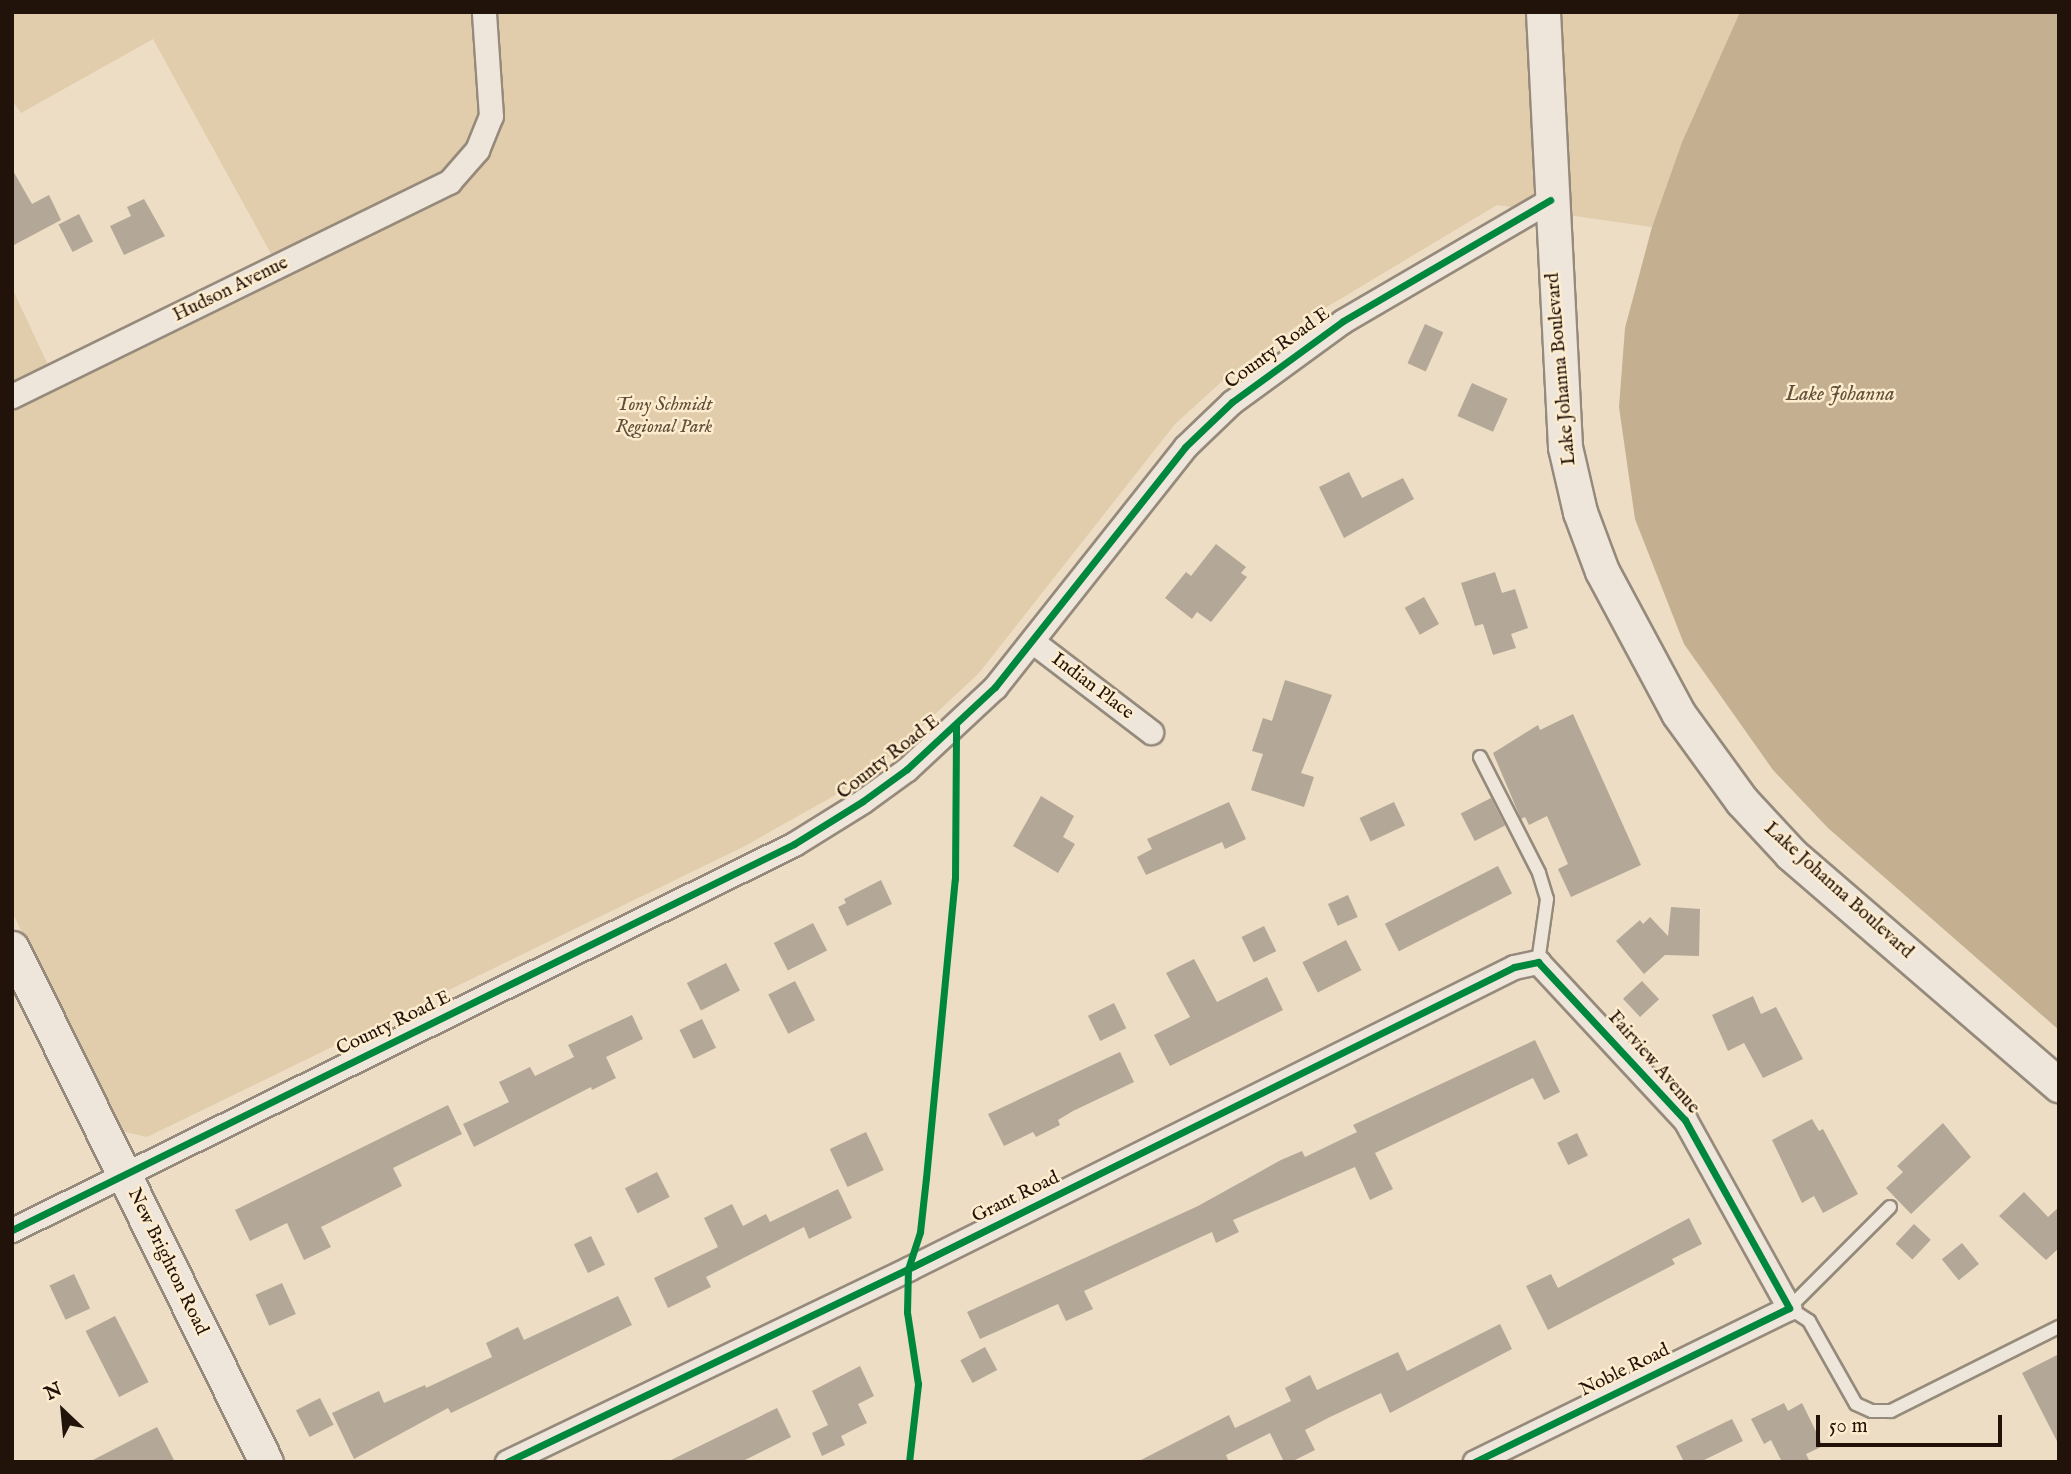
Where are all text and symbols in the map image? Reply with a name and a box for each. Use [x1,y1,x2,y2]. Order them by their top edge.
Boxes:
street label: Hudson Avenue [170,252,292,328]
street label: Lake Johanna Boulevard [1542,272,1582,466]
street label: County Road E [1221,303,1335,395]
water label: Lake Johanna [1785,382,1895,408]
park label: Tony Schmidt Regional Park [616,395,712,439]
street label: Indian Place [1046,649,1138,725]
street label: County Road E [833,711,945,805]
street label: Lake Johanna Boulevard [1759,818,1917,964]
street label: County Road E [333,987,455,1061]
street label: Fairview Avenue [1602,1007,1704,1119]
street label: Grant Road [969,1167,1063,1229]
street label: New Brighton Road [122,1185,212,1339]
street label: Noble Road [1576,1339,1674,1403]
north arrow [28,1376,98,1446]
text: N [41,1378,66,1407]
scale bar [1819,1400,2004,1444]
text: 50 m [1829,1413,1868,1440]

